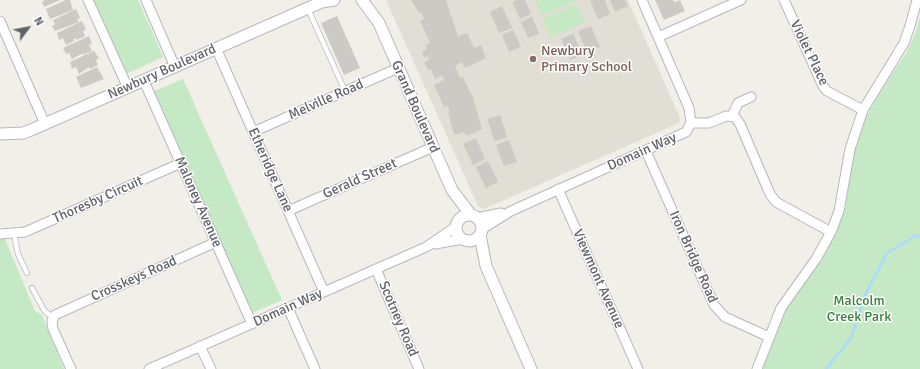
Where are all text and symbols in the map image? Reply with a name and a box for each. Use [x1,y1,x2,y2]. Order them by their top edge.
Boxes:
north arrow [8,8,48,48]
text: N [31,15,46,28]
street label: Violet Place [786,18,832,88]
street label: Newbury Boulevard [105,41,219,103]
place label: Newbury Primary School [541,43,632,76]
marker: Newbury Primary School [528,54,538,64]
street label: Grand Boulevard [387,58,443,156]
street label: Melville Road [286,76,366,124]
street label: Etheridge Lane [244,125,296,215]
street label: Domain Way [605,129,679,175]
street label: Maloney Avenue [170,154,226,250]
street label: Gerald Street [320,155,400,203]
street label: Thoresby Circuit [50,173,146,227]
street label: Iron Bridge Road [665,208,721,306]
street label: Viewmont Avenue [569,227,627,331]
street label: Crosskeys Road [88,253,180,305]
street label: Scotney Road [375,279,421,359]
street label: Domain Way [251,285,325,331]
park label: Malcolm Creek Park [827,293,891,326]

